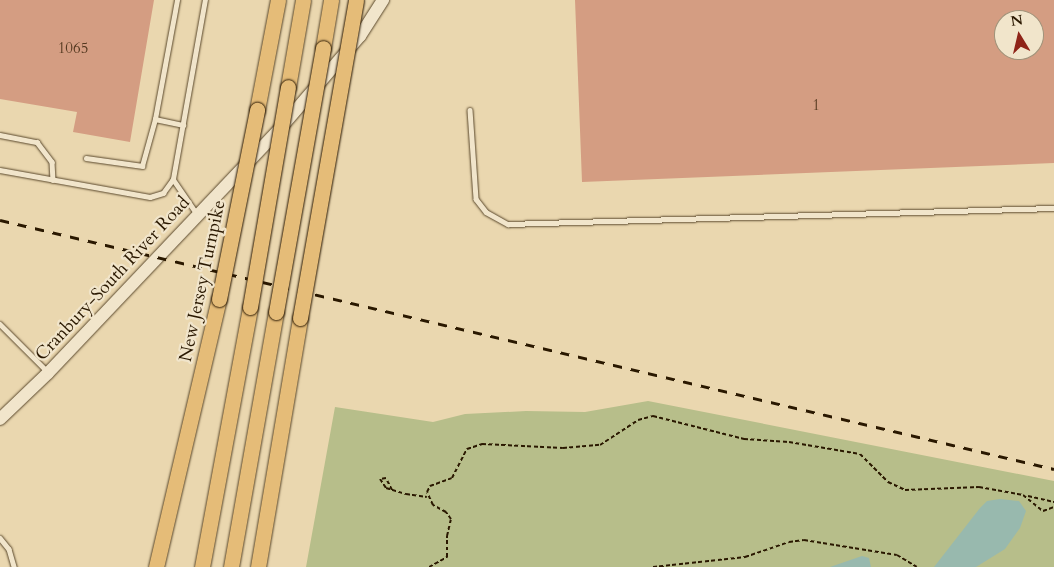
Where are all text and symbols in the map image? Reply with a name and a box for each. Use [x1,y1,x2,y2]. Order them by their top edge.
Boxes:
north arrow [994,10,1044,60]
text: N [1009,10,1024,31]
house number: 1065 [58,40,88,58]
house number: 1 [812,97,820,115]
street label: Cranbury-South River Road [31,192,195,366]
street label: New Jersey Turnpike [175,198,231,364]

